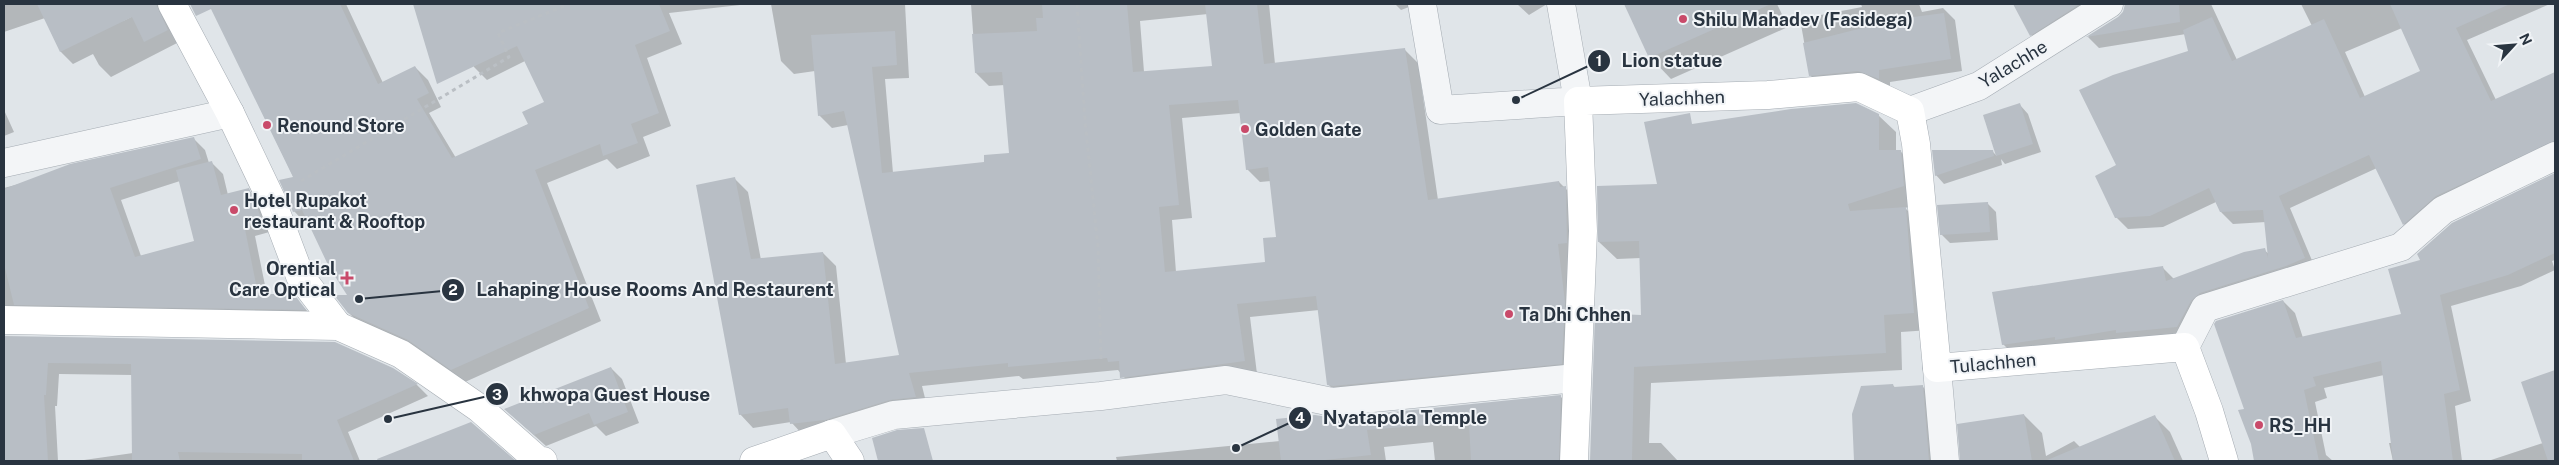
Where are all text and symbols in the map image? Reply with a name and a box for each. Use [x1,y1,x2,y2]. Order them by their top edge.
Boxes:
place label: Shilu Mahadev (Fasidega) [1693,9,1913,30]
marker: Shilu Mahadev (Fasidega) [1677,13,1689,25]
north arrow [2489,20,2539,70]
text: N [2516,31,2535,48]
street label: Yalachhe [1975,36,2051,92]
callout: Lion statue [1586,44,1732,78]
text: Lion statue [1622,49,1722,71]
text: 1 [1596,52,1602,69]
street label: Yalachhen [1639,86,1725,110]
place label: Renound Store [277,115,405,136]
marker: Renound Store [261,119,273,131]
place label: Golden Gate [1255,119,1362,140]
marker: Golden Gate [1239,123,1251,135]
place label: Hotel Rupakot restaurant & Rooftop [244,190,425,232]
marker: Hotel Rupakot restaurant & Rooftop [228,204,240,216]
place label: Orential Care Optical [229,258,336,300]
marker: Orential Care Optical [340,271,354,285]
callout: Lahaping House Rooms And Restaurent [441,273,844,307]
text: Lahaping House Rooms And Restaurent [476,278,834,300]
text: 2 [448,281,458,298]
place label: Ta Dhi Chhen [1519,304,1631,325]
marker: Ta Dhi Chhen [1503,308,1515,320]
street label: Tulachhen [1949,349,2037,377]
callout: khwopa Guest House [485,377,720,411]
text: khwopa Guest House [520,383,710,405]
text: 3 [492,386,502,403]
callout: Nyatapola Temple [1288,401,1497,435]
text: Nyatapola Temple [1323,406,1487,428]
text: 4 [1295,409,1305,426]
place label: RS_HH [2269,415,2331,436]
marker: RS_HH [2253,419,2265,431]

